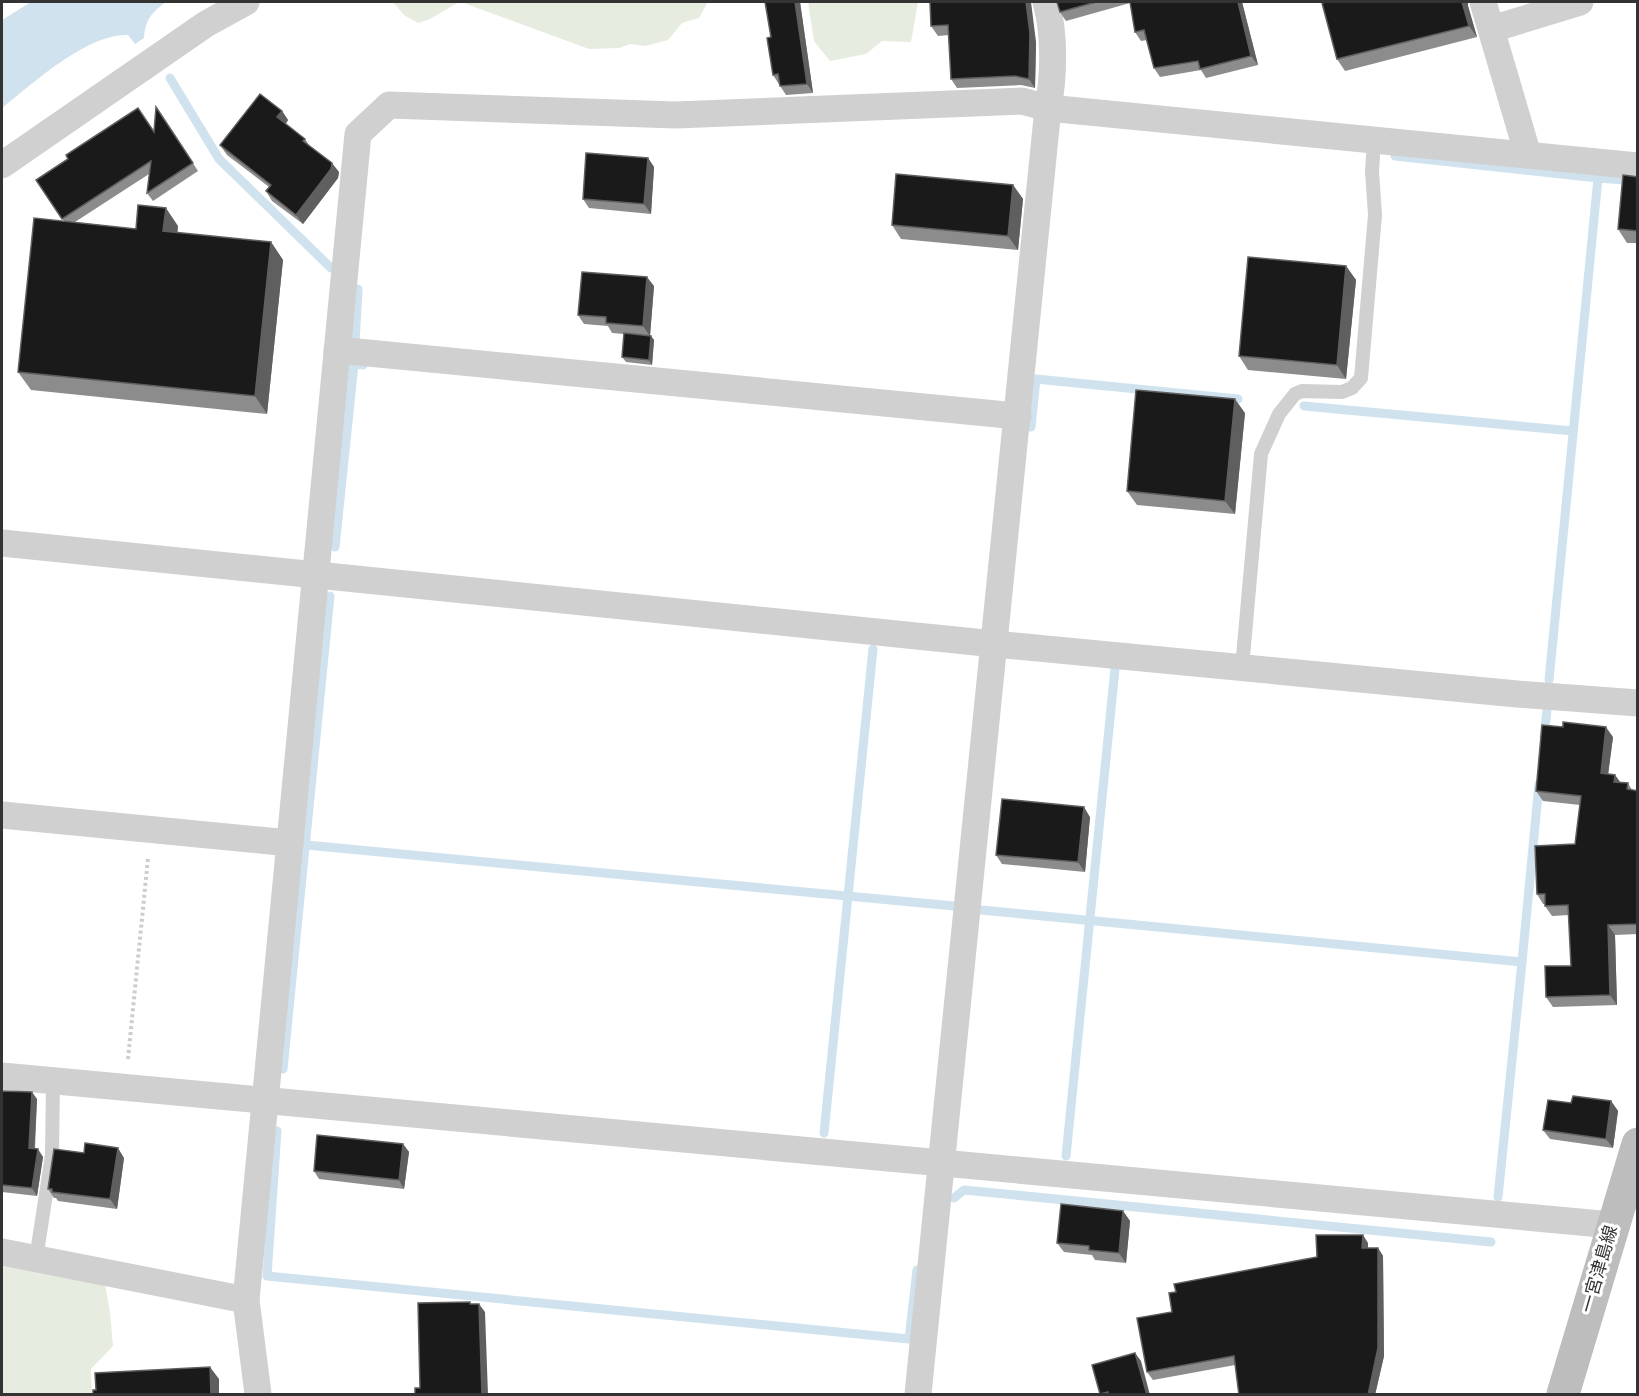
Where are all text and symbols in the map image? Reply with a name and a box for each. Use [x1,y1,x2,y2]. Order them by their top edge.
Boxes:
street label: 一宮津島線 [1576,1223,1621,1315]

